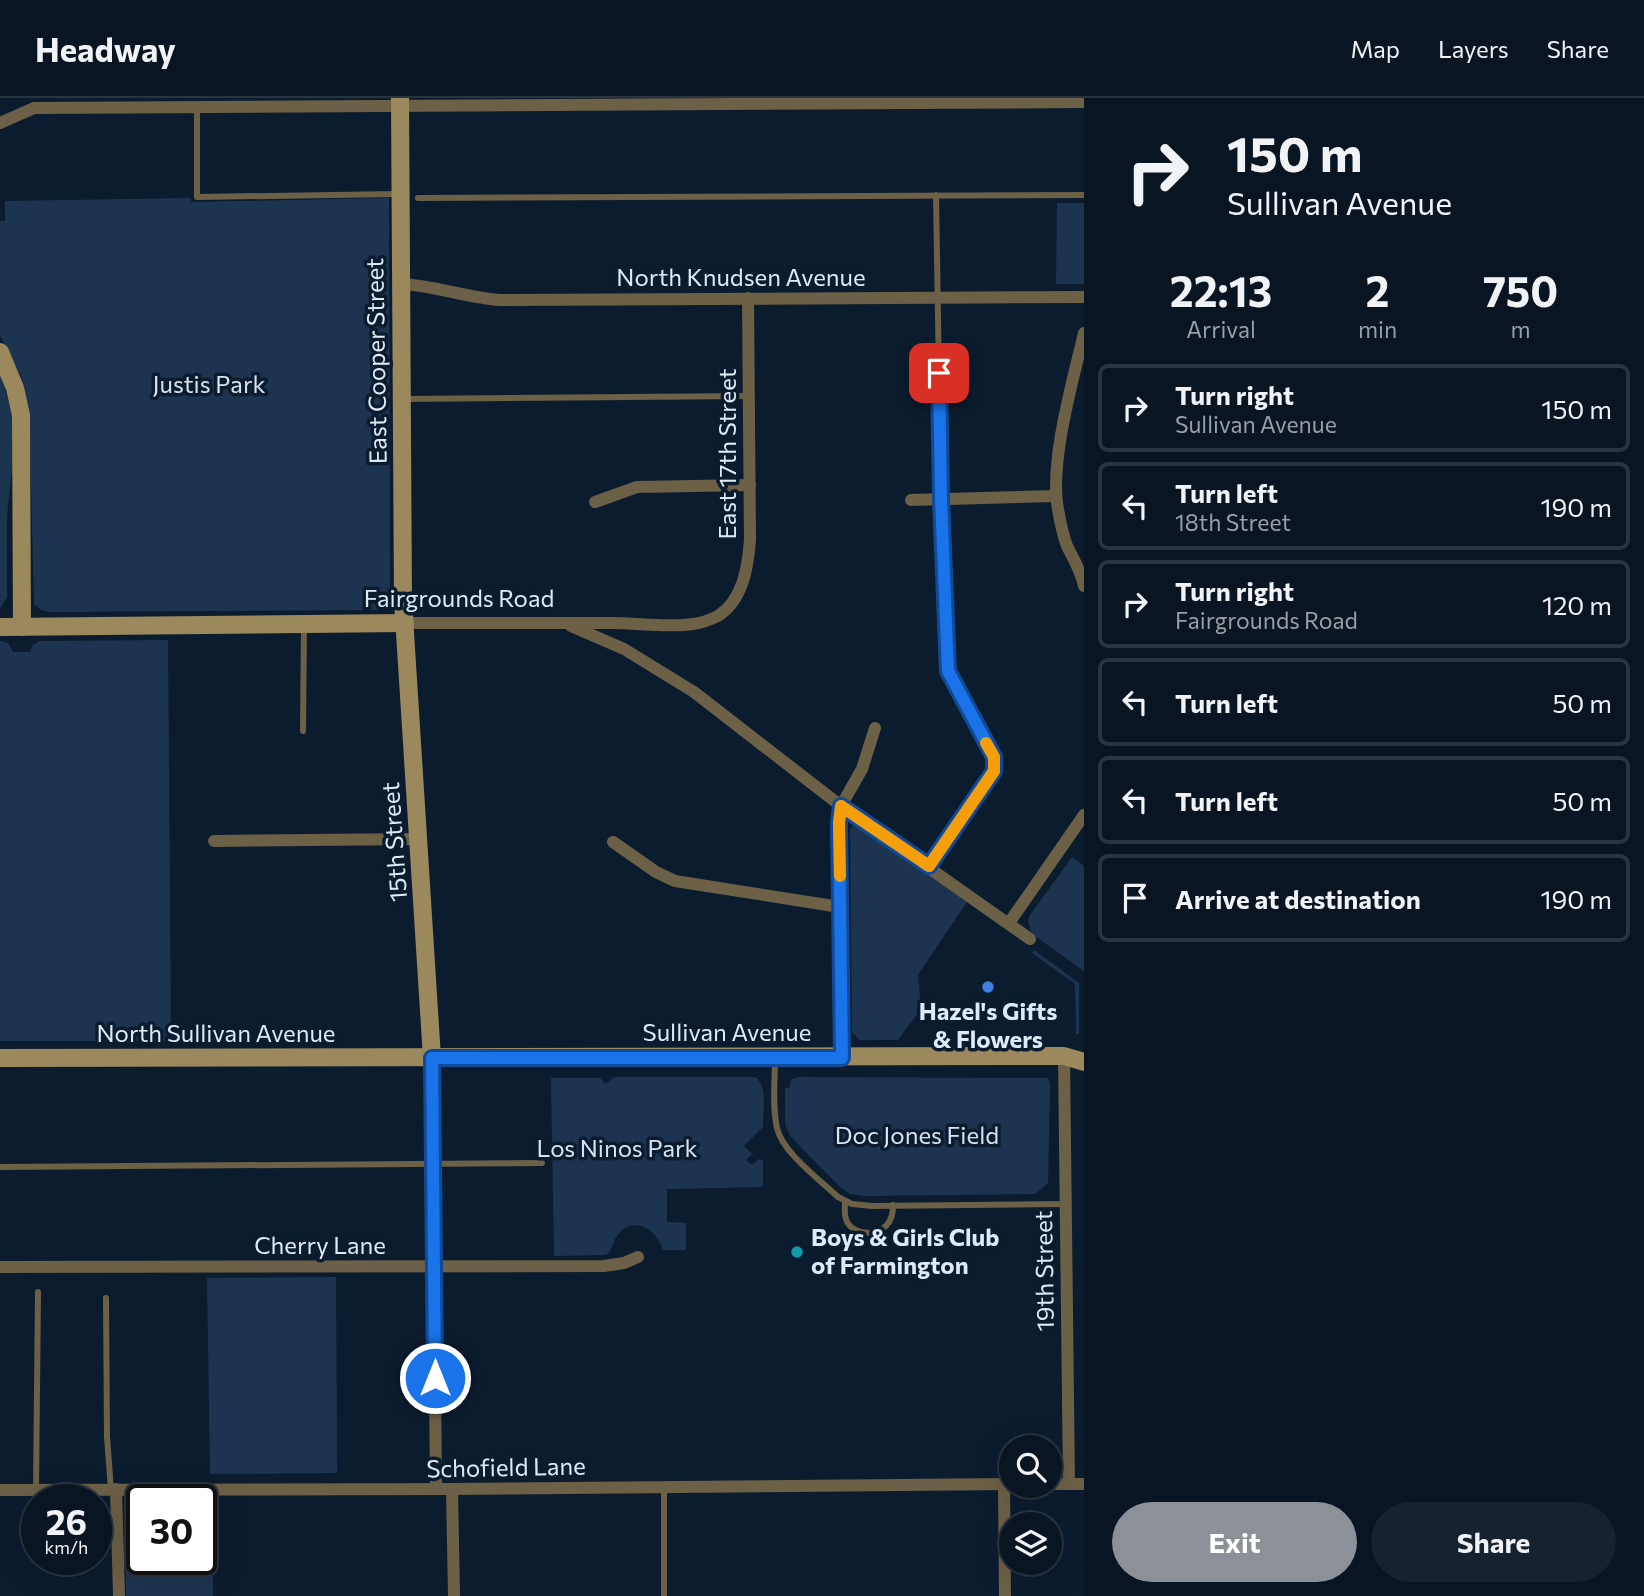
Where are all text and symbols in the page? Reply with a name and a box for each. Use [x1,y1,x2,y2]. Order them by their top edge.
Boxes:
text: Headway [35,28,176,69]
text: Map [1351,34,1400,63]
text: Layers [1438,34,1509,63]
text: Share [1547,34,1609,63]
text: 150 m [1227,122,1362,182]
icon: right [1112,126,1203,217]
text: Sullivan Avenue [1227,182,1452,222]
street label: East Cooper Street [359,258,392,464]
street label: North Knudsen Avenue [616,262,866,291]
text: 22:13 [1170,264,1272,316]
text: 2 [1366,264,1390,316]
text: 750 [1483,264,1558,316]
text: Arrival [1186,315,1256,343]
text: min [1358,315,1397,343]
text: m [1511,315,1531,343]
pin [909,343,969,403]
icon: arrive [920,354,958,392]
street label: East 17th Street [712,368,741,540]
park label: Justis Park [153,369,265,398]
text: Turn right [1175,379,1294,410]
icon: right [1116,389,1154,427]
text: 150 m [1541,393,1612,424]
text: Sullivan Avenue [1175,410,1337,438]
text: Turn left [1175,477,1278,508]
icon: left [1116,487,1154,525]
text: 190 m [1540,491,1612,522]
text: 18th Street [1175,508,1291,536]
text: Turn right [1175,575,1294,606]
street label: Fairgrounds Road [364,583,554,612]
icon: right [1116,585,1154,623]
text: 120 m [1542,589,1612,620]
text: Fairgrounds Road [1175,606,1358,634]
icon: left [1116,683,1154,721]
text: Turn left [1175,687,1278,718]
text: 50 m [1552,687,1612,718]
street label: 15th Street [375,781,412,903]
icon: left [1116,781,1154,819]
text: Turn left [1175,785,1278,816]
text: 50 m [1552,785,1612,816]
icon: arrive [1116,879,1154,917]
text: Arrive at destination [1175,883,1421,914]
text: 190 m [1540,883,1612,914]
marker: Hazel's Gifts & Flowers [980,979,996,995]
place label: Hazel's Gifts & Flowers [919,996,1057,1053]
street label: Sullivan Avenue [643,1017,811,1046]
street label: North Sullivan Avenue [96,1018,336,1047]
park label: Doc Jones Field [835,1120,999,1149]
park label: Los Ninos Park [536,1133,698,1162]
street label: 19th Street [1028,1210,1059,1332]
place label: Boys & Girls Club of Farmington [811,1222,1000,1279]
street label: Cherry Lane [254,1230,386,1259]
marker: Boys & Girls Club of Farmington [789,1244,805,1260]
position arrow [398,1341,472,1415]
map controls [999,1435,1062,1575]
button: search [999,1435,1062,1498]
street label: Schofield Lane [426,1451,586,1482]
speed limit sign: 30 [126,1484,217,1575]
text: 26 [46,1499,87,1542]
button: Exit [1112,1502,1357,1582]
button: Share [1371,1502,1616,1582]
button: layers [999,1512,1062,1575]
text: km/h [45,1536,88,1558]

